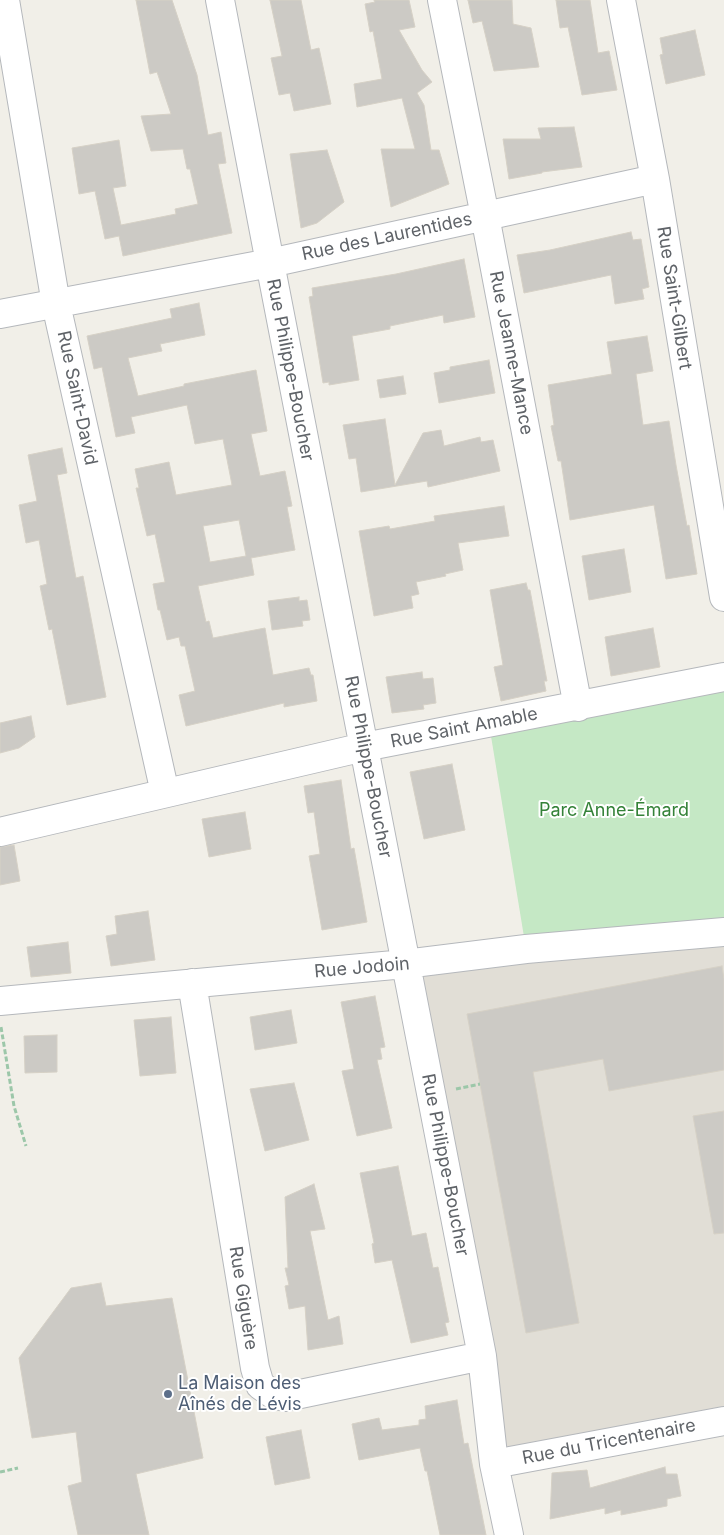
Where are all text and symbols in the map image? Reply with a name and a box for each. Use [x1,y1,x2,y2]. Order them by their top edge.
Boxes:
street label: Rue des Laurentides [300,208,474,266]
street label: Rue Saint-Gilbert [652,225,696,371]
street label: Rue Jeanne-Mance [484,269,538,437]
street label: Rue Philippe-Boucher [262,277,318,463]
street label: Rue Saint-David [52,329,102,467]
street label: Rue Philippe-Boucher [340,674,396,860]
street label: Rue Saint Amable [389,703,539,753]
park label: Parc Anne-Émard [539,800,689,822]
street label: Rue Jodoin [313,953,411,983]
street label: Rue Philippe-Boucher [417,1072,473,1258]
street label: Rue Giguère [224,1245,262,1351]
place label: La Maison des Aînés de Lévis [178,1373,301,1416]
marker: La Maison des Aînés de Lévis [162,1388,174,1400]
street label: Rue du Tricentenaire [520,1415,698,1469]

